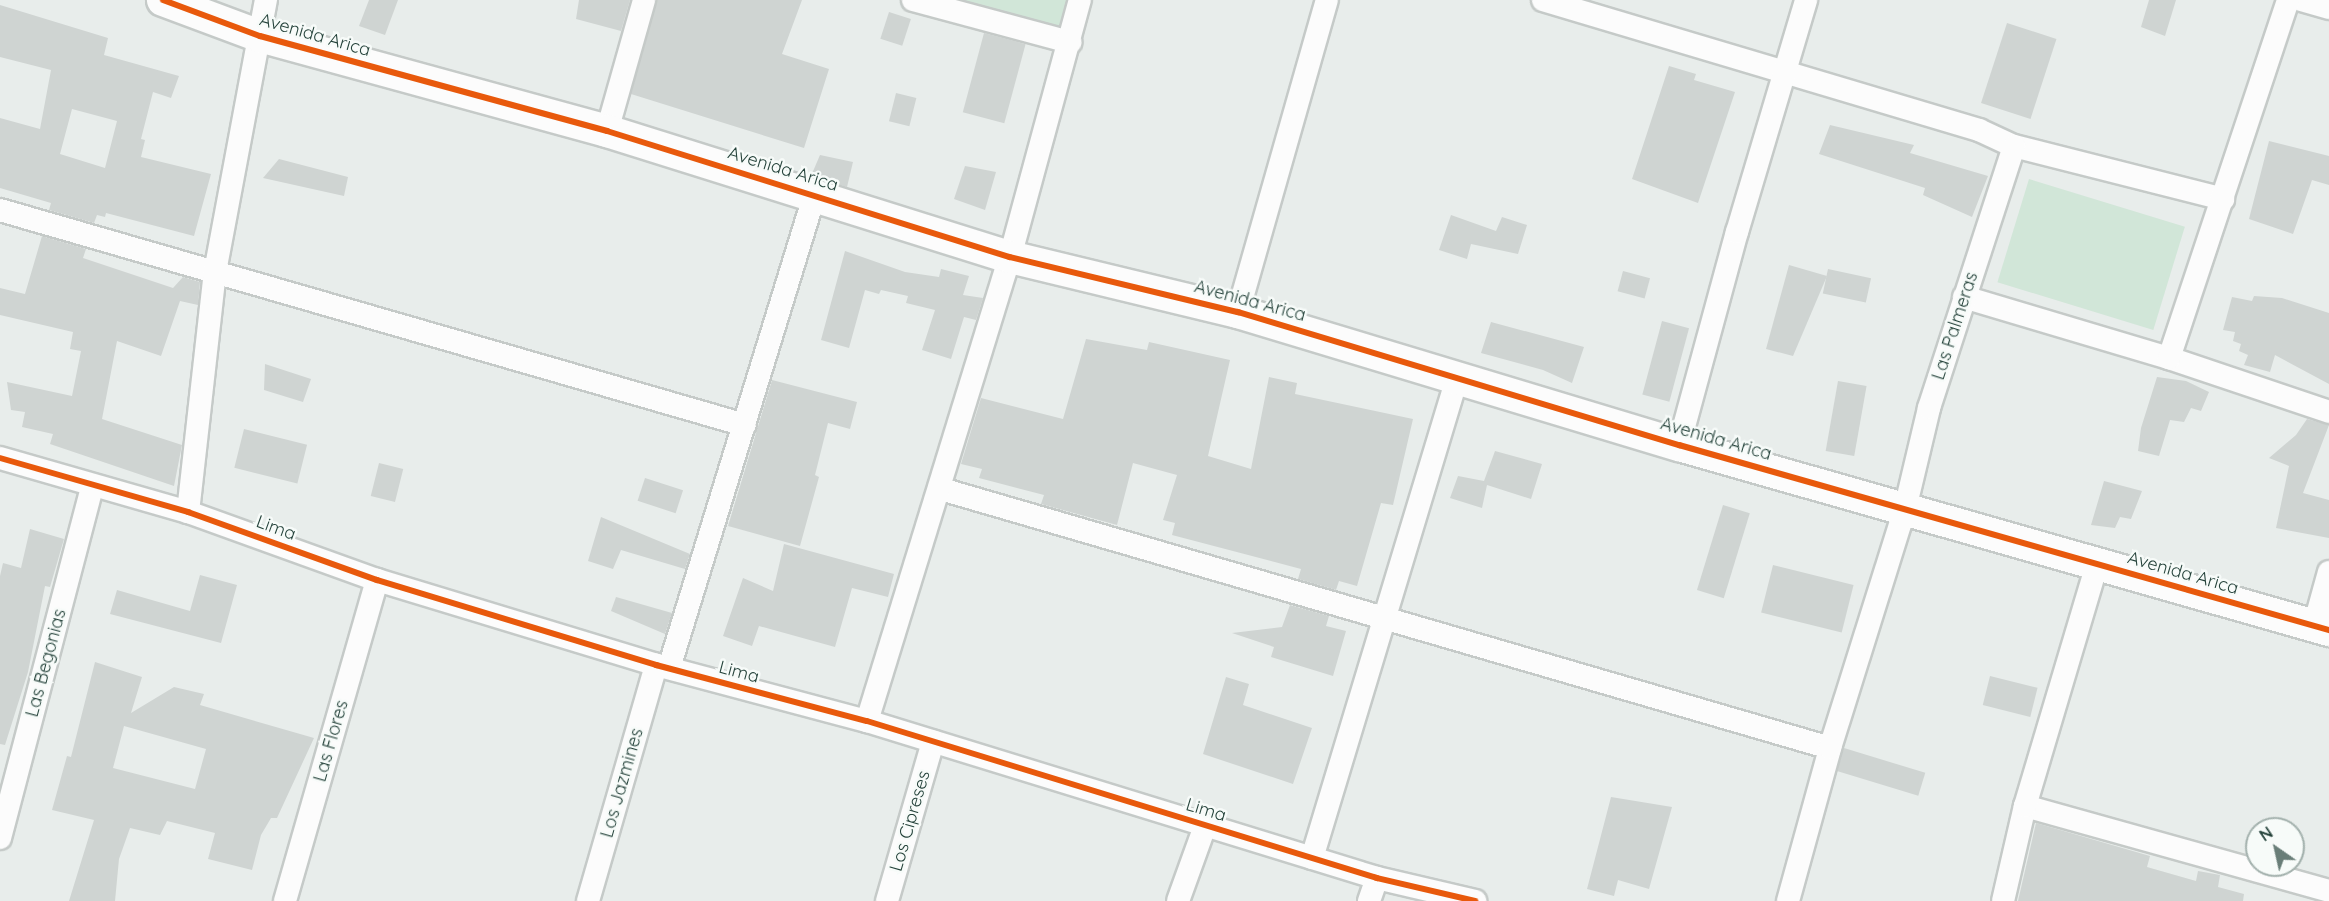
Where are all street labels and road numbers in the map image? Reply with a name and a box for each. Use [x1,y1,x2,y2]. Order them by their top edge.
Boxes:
street label: Avenida Arica [257,9,373,61]
street label: Avenida Arica [725,142,841,196]
street label: Las Palmeras [1927,269,1983,383]
street label: Avenida Arica [1192,276,1308,326]
street label: Avenida Arica [1658,413,1774,465]
street label: Lima [253,511,299,545]
street label: Avenida Arica [2125,547,2241,599]
street label: Las Begonias [21,607,71,719]
street label: Lima [717,656,761,688]
street label: Las Flores [309,698,353,784]
street label: Los Jazmines [596,726,648,840]
street label: Los Cipreses [885,768,935,874]
street label: Lima [1183,794,1229,826]

